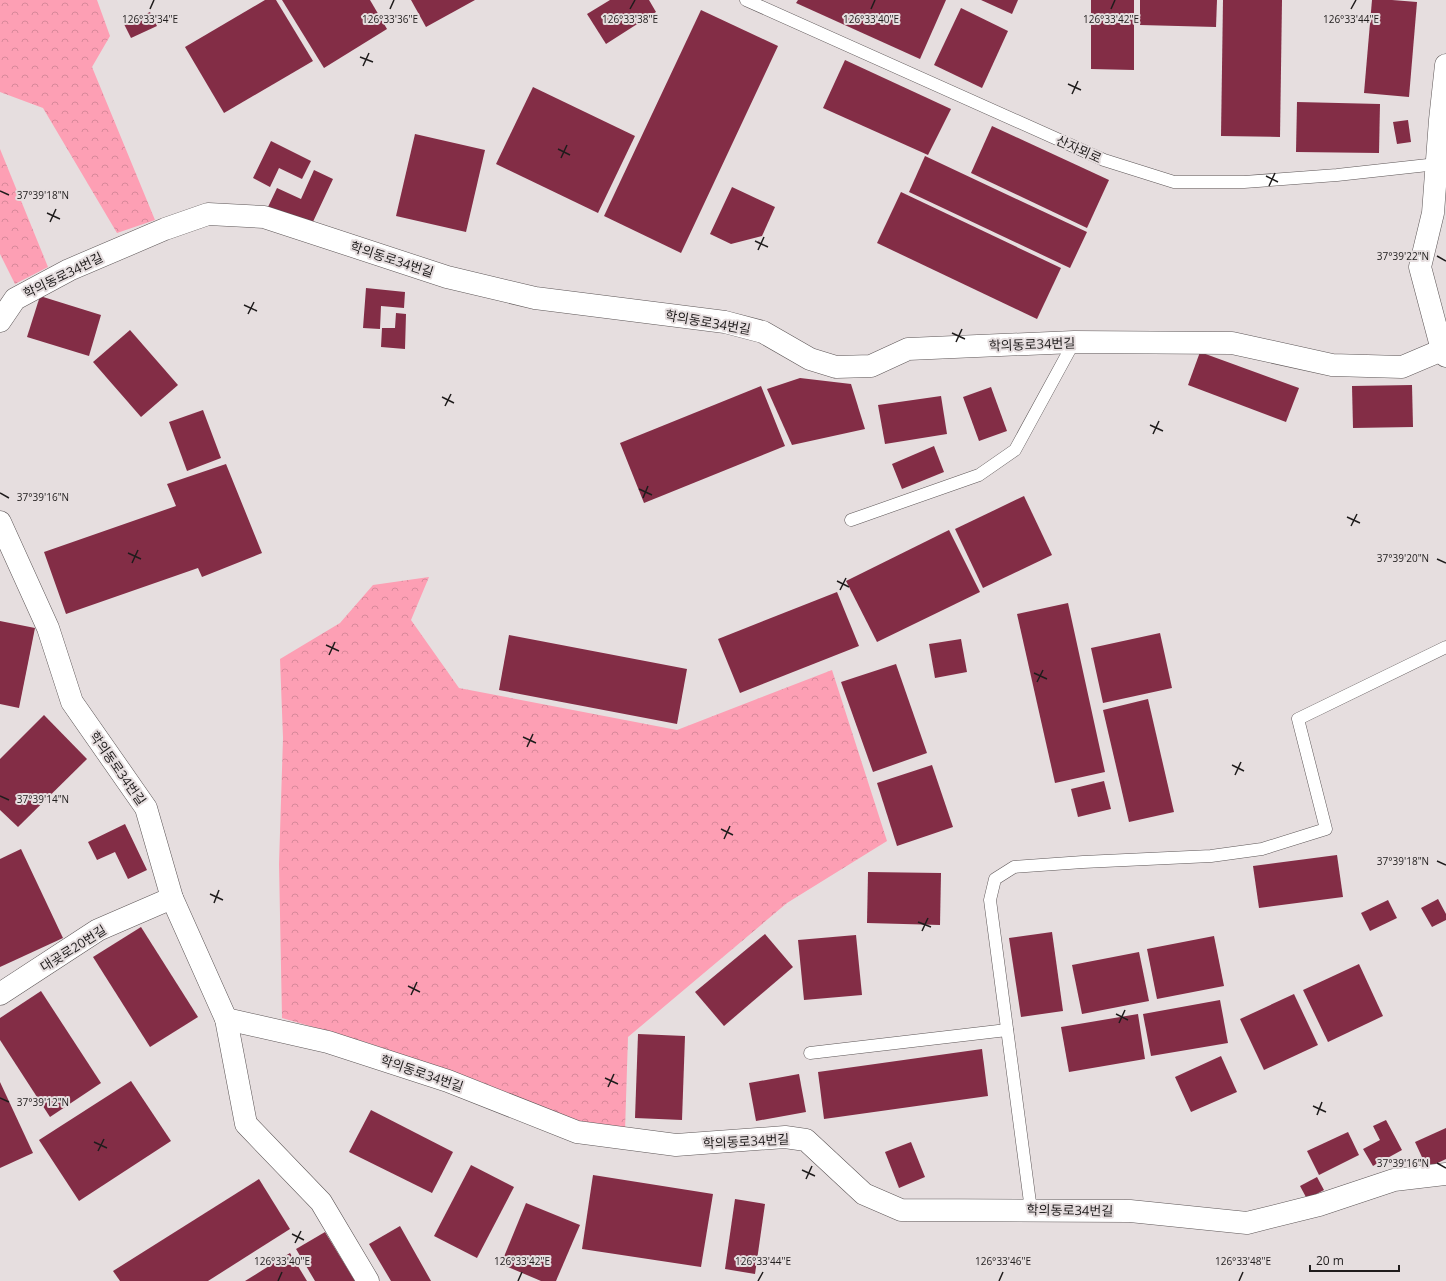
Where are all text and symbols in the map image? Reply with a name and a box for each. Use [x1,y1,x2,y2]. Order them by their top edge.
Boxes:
text: 126°33'34"E [122,12,178,26]
text: 126°33'36"E [362,12,418,26]
text: 126°33'38"E [602,12,658,26]
text: 126°33'40"E [843,12,899,26]
text: 126°33'42"E [1083,12,1139,26]
text: 126°33'44"E [1323,12,1379,26]
street label: 산자뫼로 [1053,131,1105,167]
text: 37°39'18"N [17,188,69,202]
street label: 학의동로34번길 [348,237,436,281]
street label: 학의동로34번길 [20,248,106,302]
text: 37°39'22"N [1377,249,1429,263]
street label: 학의동로34번길 [664,306,752,338]
street label: 학의동로34번길 [988,333,1076,355]
text: 37°39'16"N [17,490,69,504]
text: 37°39'20"N [1377,551,1429,565]
street label: 학의동로34번길 [86,727,150,809]
text: 37°39'14"N [17,792,69,806]
text: 37°39'18"N [1377,854,1429,868]
street label: 대곶로20번길 [37,921,109,975]
street label: 학의동로34번길 [378,1050,466,1096]
text: 37°39'12"N [17,1095,69,1109]
street label: 학의동로34번길 [702,1130,790,1152]
text: 37°39'16"N [1377,1156,1429,1170]
street label: 학의동로34번길 [1027,1200,1113,1220]
scale bar [1310,1247,1399,1273]
text: 20 m [1316,1252,1344,1269]
text: 126°33'40"E [254,1254,310,1268]
text: 126°33'42"E [494,1254,550,1268]
text: 126°33'44"E [735,1254,791,1268]
text: 126°33'46"E [975,1254,1031,1268]
text: 126°33'48"E [1215,1254,1271,1268]

